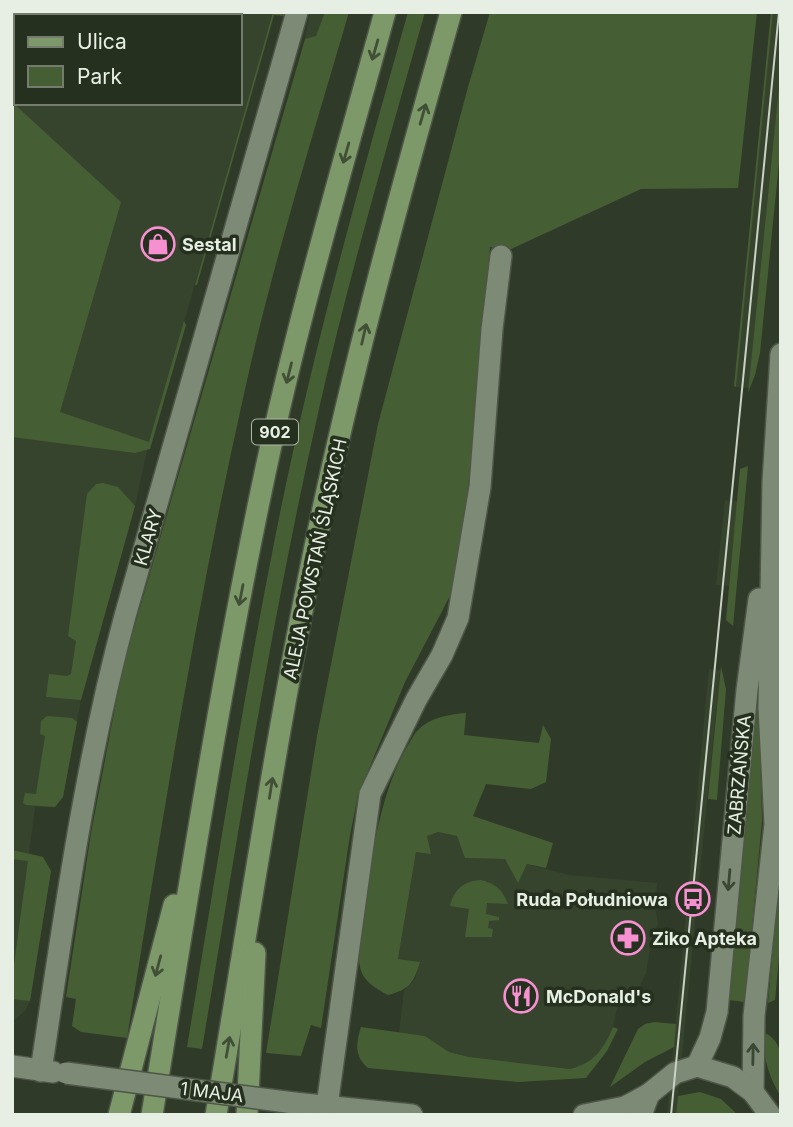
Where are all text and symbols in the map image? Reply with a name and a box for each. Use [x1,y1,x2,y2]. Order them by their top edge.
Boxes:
legend [14,14,242,105]
text: Ulica [77,29,127,54]
one-way arrow [368,38,381,61]
text: Park [77,64,122,89]
one-way arrow [417,103,430,125]
one-way arrow [339,141,352,164]
shop icon: Sestal [139,225,177,263]
place label: Sestal [182,234,237,255]
one-way arrow [358,323,371,346]
one-way arrow [282,361,295,384]
road number: 902 [252,420,298,444]
street label: ALEJA POWSTAŃ ŚLĄSKICH [278,436,351,681]
street label: KLARY [130,506,166,568]
one-way arrow [234,583,247,606]
street label: ZABRZAŃSKA [722,714,755,836]
one-way arrow [265,777,278,800]
one-way arrow [723,868,736,891]
bus stop icon: Ruda Południowa [674,880,712,918]
place label: Ruda Południowa [516,889,668,910]
pharmacy icon: Ziko Apteka [609,919,647,957]
place label: Ziko Apteka [652,928,757,949]
one-way arrow [151,954,164,977]
restaurant icon: McDonald's [502,977,540,1015]
place label: McDonald's [546,986,651,1007]
one-way arrow [222,1037,235,1059]
one-way arrow [746,1043,759,1066]
street label: 1 MAJA [179,1078,245,1106]

